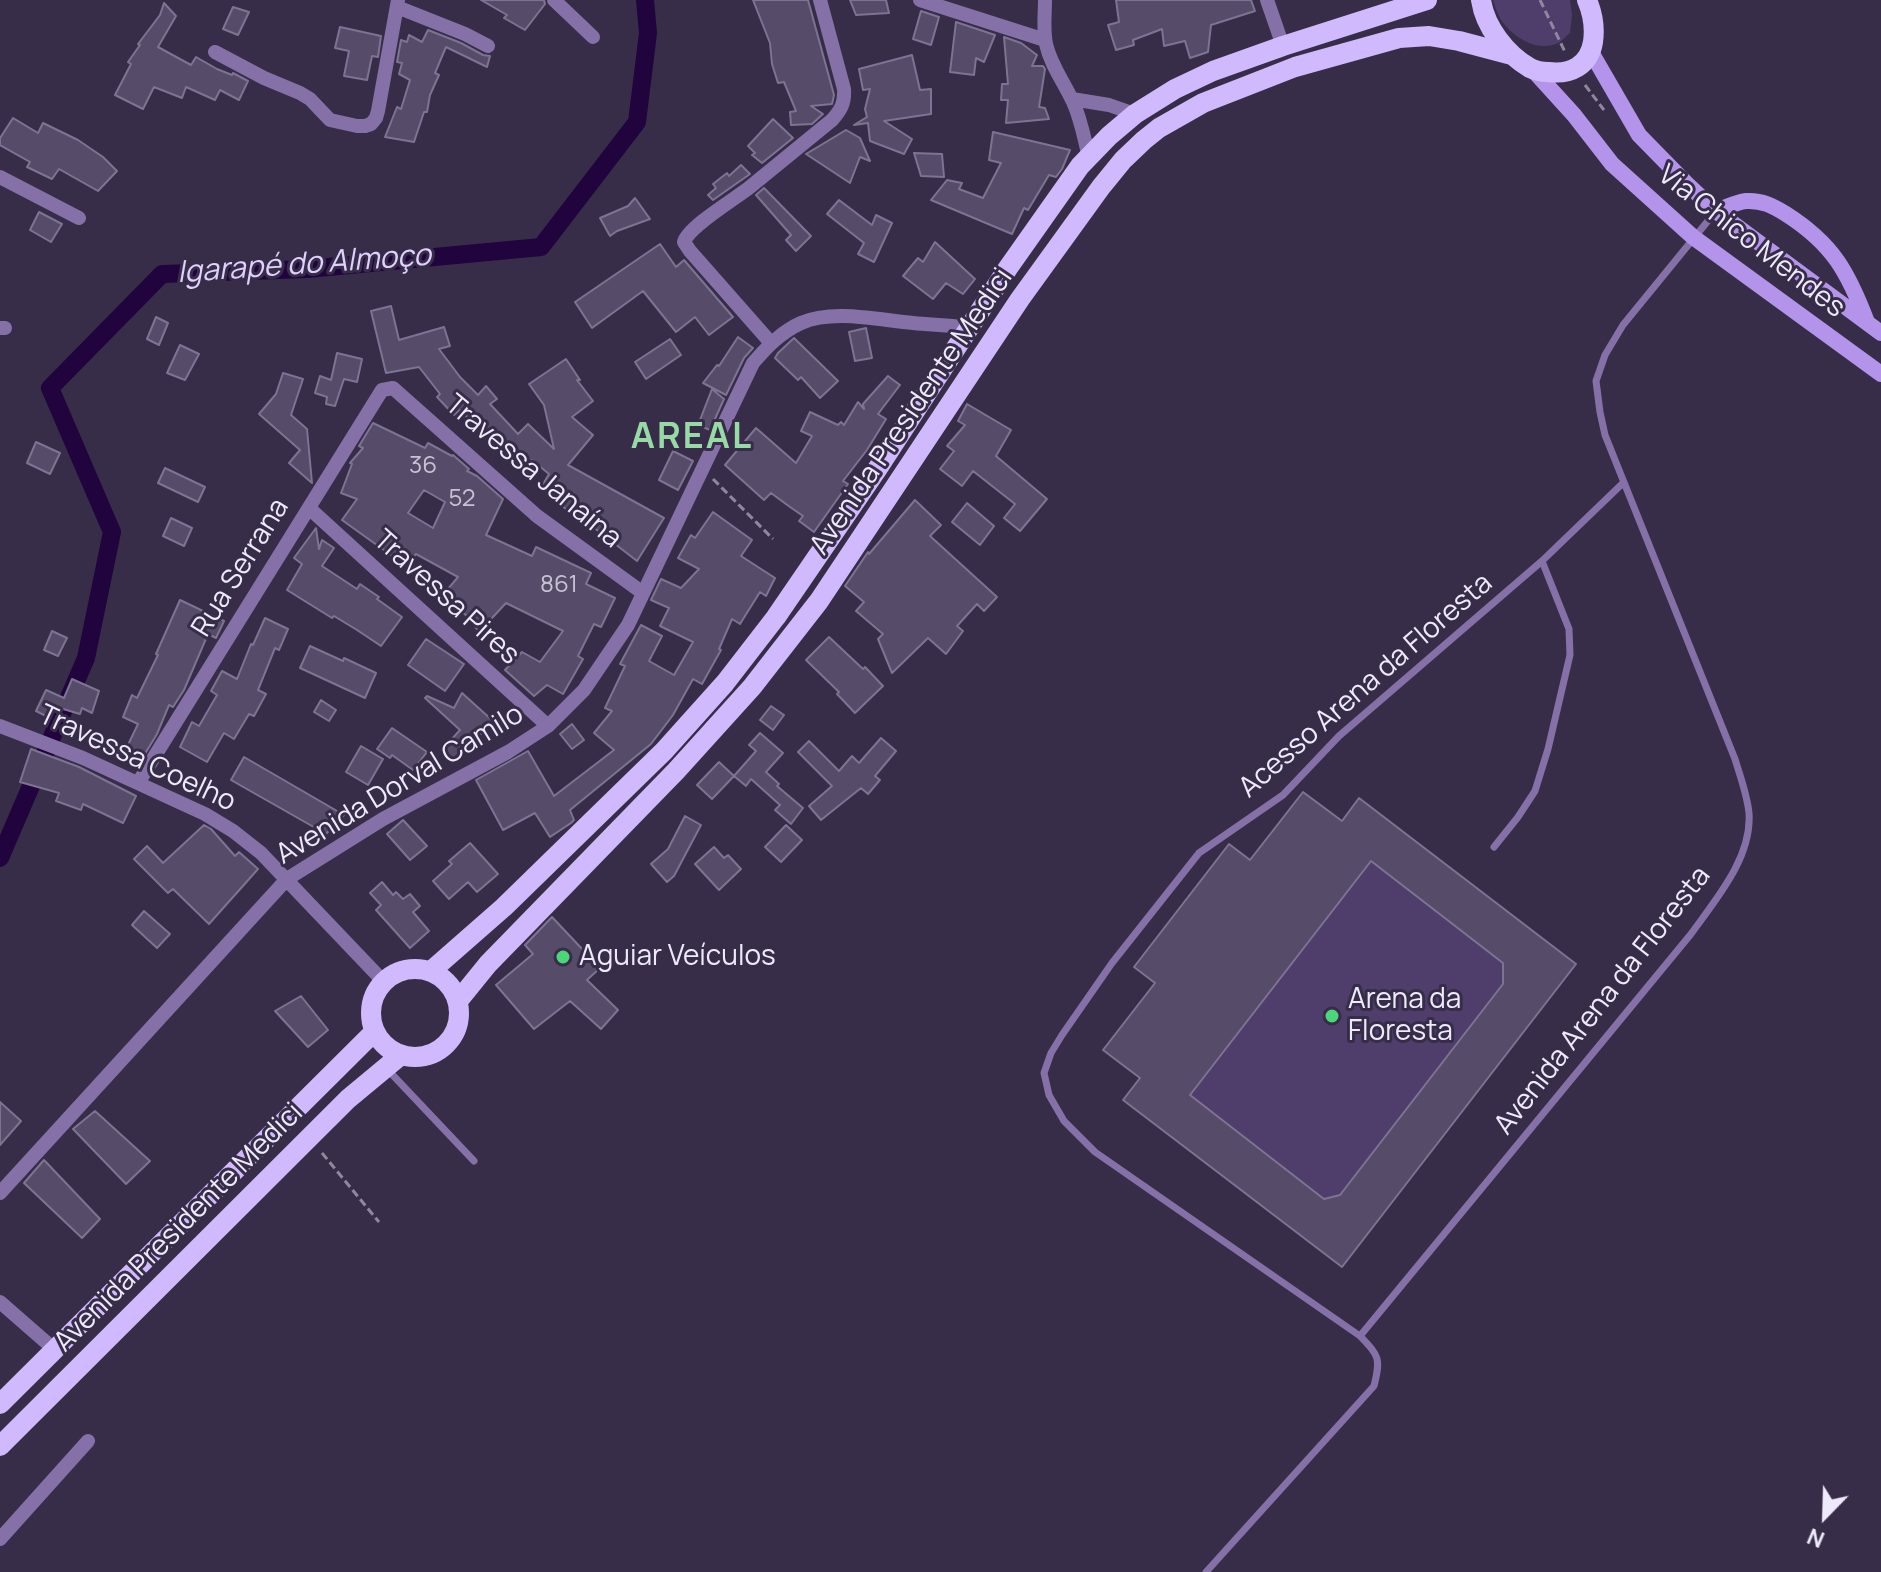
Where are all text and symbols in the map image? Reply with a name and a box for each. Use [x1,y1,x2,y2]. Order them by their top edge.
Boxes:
street label: Via Chico Mendes [1651,159,1851,325]
water label: Igarapé do Almoço [176,238,432,292]
street label: Avenida Presidente Medici [804,263,1020,561]
street label: Travessa Janaína [438,388,628,556]
district label: AREAL [631,416,753,460]
house number: 36 [409,452,437,480]
house number: 52 [449,485,475,513]
street label: Rua Serrana [185,493,297,643]
street label: Travessa Pires [366,524,526,672]
street label: Acesso Arena da Floresta [1232,567,1500,805]
house number: 861 [540,571,578,599]
street label: Avenida Dorval Camilo [270,698,530,872]
street label: Travessa Coelho [33,699,241,819]
street label: Avenida Arena da Floresta [1488,860,1718,1142]
place label: Aguiar Veículos [579,940,776,974]
marker: Aguiar Veículos [554,948,572,966]
place label: Arena da Floresta [1348,983,1461,1049]
marker: Arena da Floresta [1323,1007,1341,1025]
street label: Avenida Presidente Medici [48,1097,310,1359]
north arrow [1785,1476,1865,1556]
text: N [1802,1521,1829,1555]

